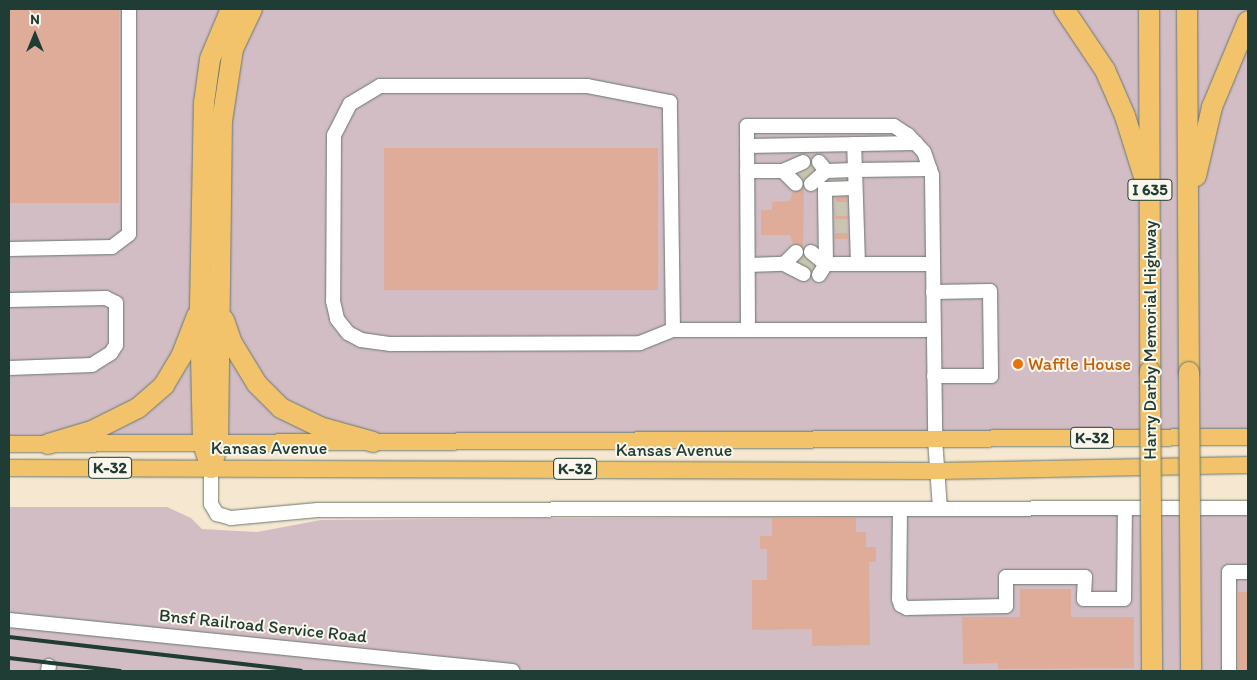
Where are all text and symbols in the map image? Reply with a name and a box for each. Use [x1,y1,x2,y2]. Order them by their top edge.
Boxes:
north arrow [10,10,60,60]
text: N [30,11,40,28]
road number: I 635 [1126,176,1174,204]
street label: Harry Darby Memorial Highway [1139,220,1161,460]
place label: Waffle House [1028,353,1131,375]
marker: Waffle House [1012,358,1024,370]
road number: K-32 [1070,424,1114,452]
street label: Kansas Avenue [211,437,327,459]
street label: Kansas Avenue [616,439,732,461]
road number: K-32 [88,454,132,482]
road number: K-32 [552,456,598,482]
street label: Bnsf Railroad Service Road [158,604,368,648]

